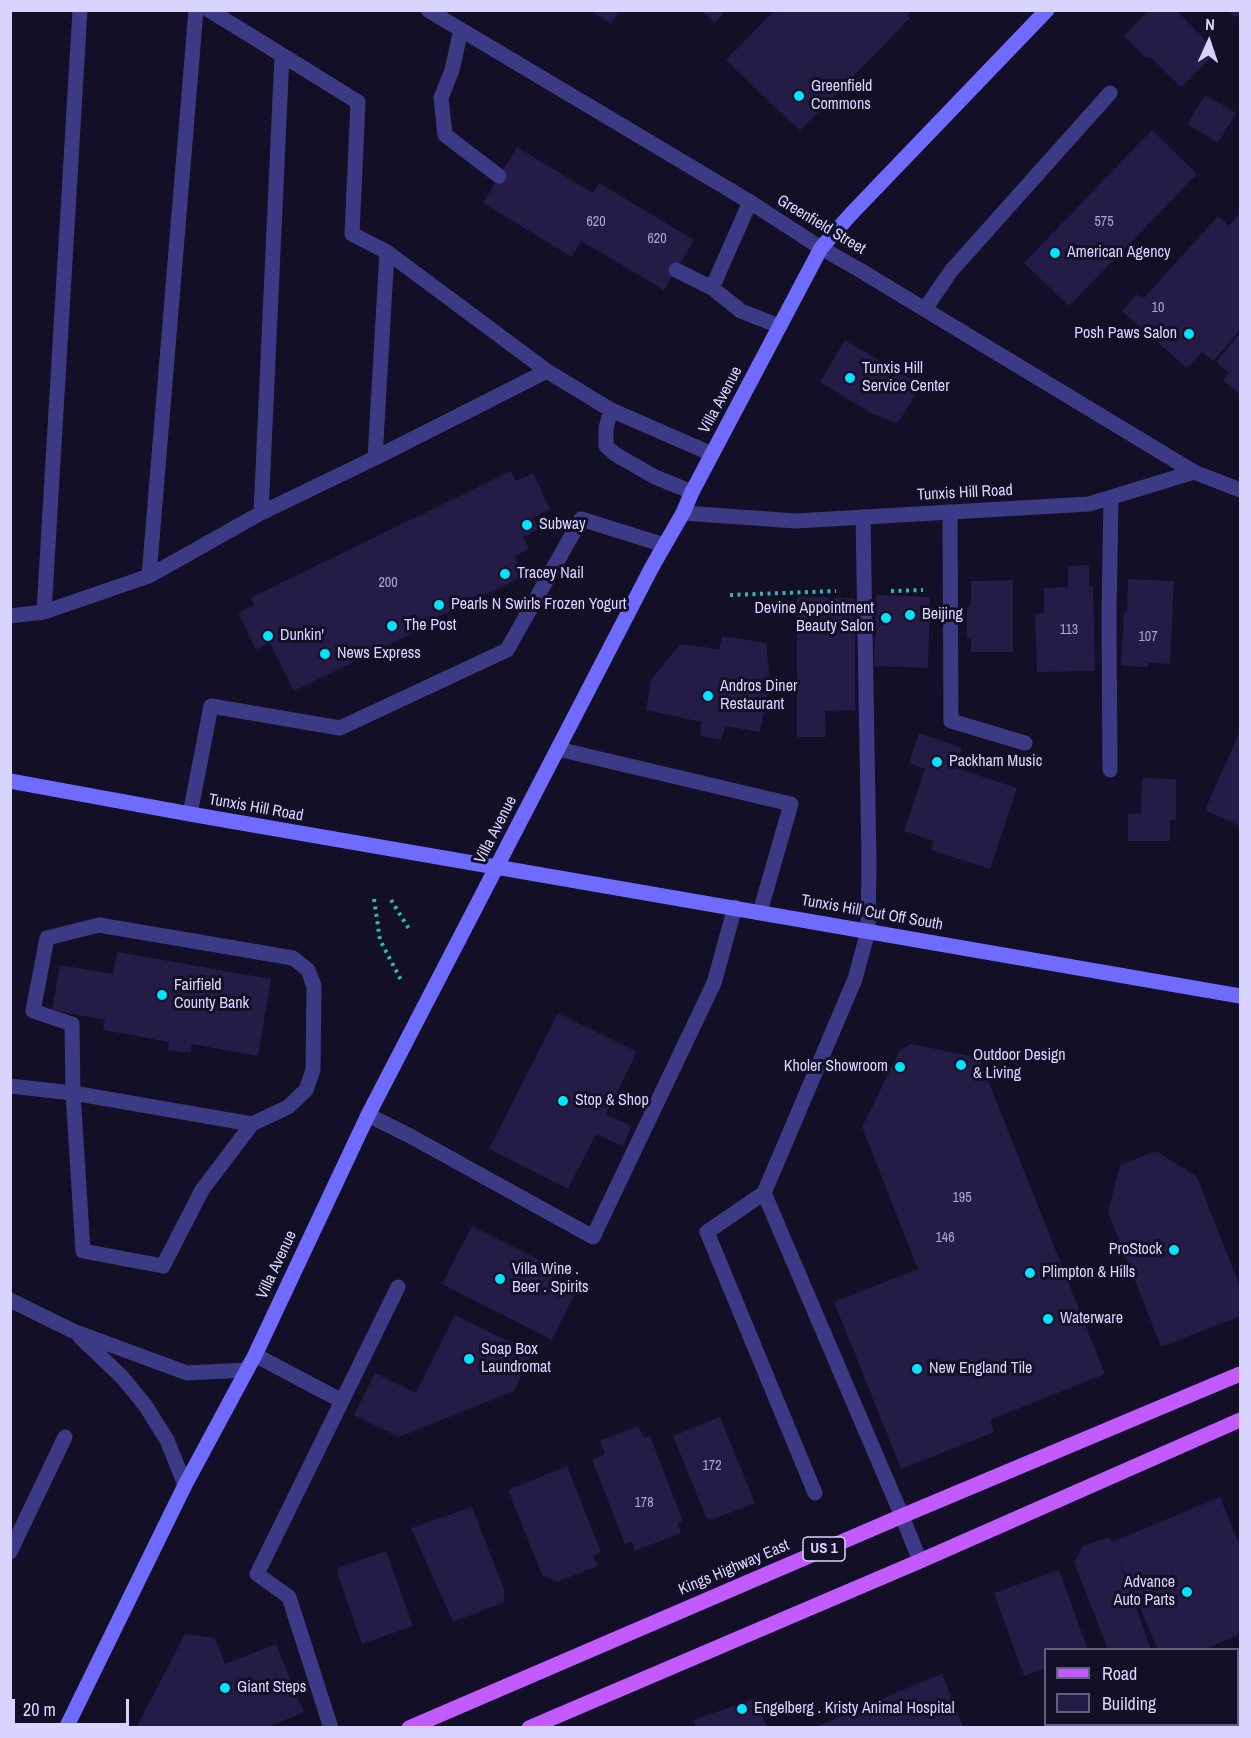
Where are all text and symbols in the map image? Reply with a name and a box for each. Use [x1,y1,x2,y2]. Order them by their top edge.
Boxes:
north arrow [1179,12,1239,72]
text: N [1205,13,1215,35]
place label: Greenfield Commons [811,77,872,115]
marker: Greenfield Commons [792,89,806,103]
street label: Greenfield Street [773,191,869,259]
house number: 620 [586,214,606,230]
house number: 575 [1094,214,1114,230]
house number: 620 [647,231,667,247]
place label: American Agency [1067,243,1171,263]
marker: American Agency [1048,246,1062,260]
house number: 10 [1152,300,1164,316]
place label: Posh Paws Salon [1074,324,1177,344]
marker: Posh Paws Salon [1182,327,1196,341]
place label: Tunxis Hill Service Center [862,359,950,397]
street label: Villa Avenue [695,363,747,437]
marker: Tunxis Hill Service Center [843,371,857,385]
street label: Tunxis Hill Road [917,481,1013,505]
place label: Subway [539,515,586,535]
marker: Subway [520,518,534,532]
place label: Tracey Nail [517,564,584,584]
marker: Tracey Nail [498,567,512,581]
house number: 200 [378,575,398,591]
place label: Pearls N Swirls Frozen Yogurt [451,595,626,615]
marker: Pearls N Swirls Frozen Yogurt [432,598,446,612]
place label: Devine Appointment Beauty Salon [754,599,874,637]
place label: Beijing [922,605,963,625]
marker: Beijing [903,608,917,622]
marker: Devine Appointment Beauty Salon [879,611,893,625]
place label: The Post [404,616,457,636]
marker: The Post [385,619,399,633]
house number: 113 [1060,622,1078,638]
place label: Dunkin' [280,626,324,646]
marker: Dunkin' [261,629,275,643]
house number: 107 [1138,629,1158,645]
place label: News Express [337,644,421,664]
marker: News Express [318,647,332,661]
place label: Andros Diner Restaurant [720,677,797,715]
marker: Andros Diner Restaurant [701,689,715,703]
place label: Packham Music [949,752,1042,772]
marker: Packham Music [930,755,944,769]
street label: Tunxis Hill Road [207,790,305,826]
street label: Villa Avenue [471,793,521,867]
street label: Tunxis Hill Cut Off South [800,891,944,935]
place label: Fairfield County Bank [174,976,249,1014]
marker: Fairfield County Bank [155,988,169,1002]
place label: Outdoor Design & Living [973,1046,1066,1084]
place label: Kholer Showroom [784,1057,888,1077]
marker: Outdoor Design & Living [954,1058,968,1072]
marker: Kholer Showroom [893,1060,907,1074]
place label: Stop & Shop [575,1091,649,1111]
marker: Stop & Shop [556,1094,570,1108]
house number: 195 [952,1190,972,1206]
street label: Villa Avenue [253,1228,301,1302]
house number: 146 [935,1230,955,1246]
place label: ProStock [1109,1240,1162,1260]
marker: ProStock [1167,1243,1181,1257]
place label: Villa Wine . Beer . Spirits [512,1260,589,1298]
place label: Plimpton & Hills [1042,1263,1135,1283]
marker: Plimpton & Hills [1023,1266,1037,1280]
marker: Villa Wine . Beer . Spirits [493,1272,507,1286]
place label: Waterware [1060,1309,1123,1329]
marker: Waterware [1041,1312,1055,1326]
place label: Soap Box Laundromat [481,1340,551,1378]
marker: Soap Box Laundromat [462,1352,476,1366]
place label: New England Tile [929,1359,1032,1379]
marker: New England Tile [910,1362,924,1376]
house number: 172 [702,1458,722,1474]
house number: 178 [634,1495,654,1511]
street label: Kings Highway East [676,1536,792,1600]
road number: US 1 [803,1537,845,1561]
place label: Advance Auto Parts [1114,1573,1175,1611]
marker: Advance Auto Parts [1180,1585,1194,1599]
legend [1044,1648,1239,1726]
text: Road [1102,1661,1137,1686]
place label: Giant Steps [237,1678,306,1698]
marker: Giant Steps [218,1681,232,1695]
scale bar [15,1687,132,1725]
text: Building [1102,1691,1156,1716]
text: 20 m [23,1697,56,1722]
place label: Engelberg . Kristy Animal Hospital [754,1699,955,1719]
marker: Engelberg . Kristy Animal Hospital [735,1702,749,1716]

